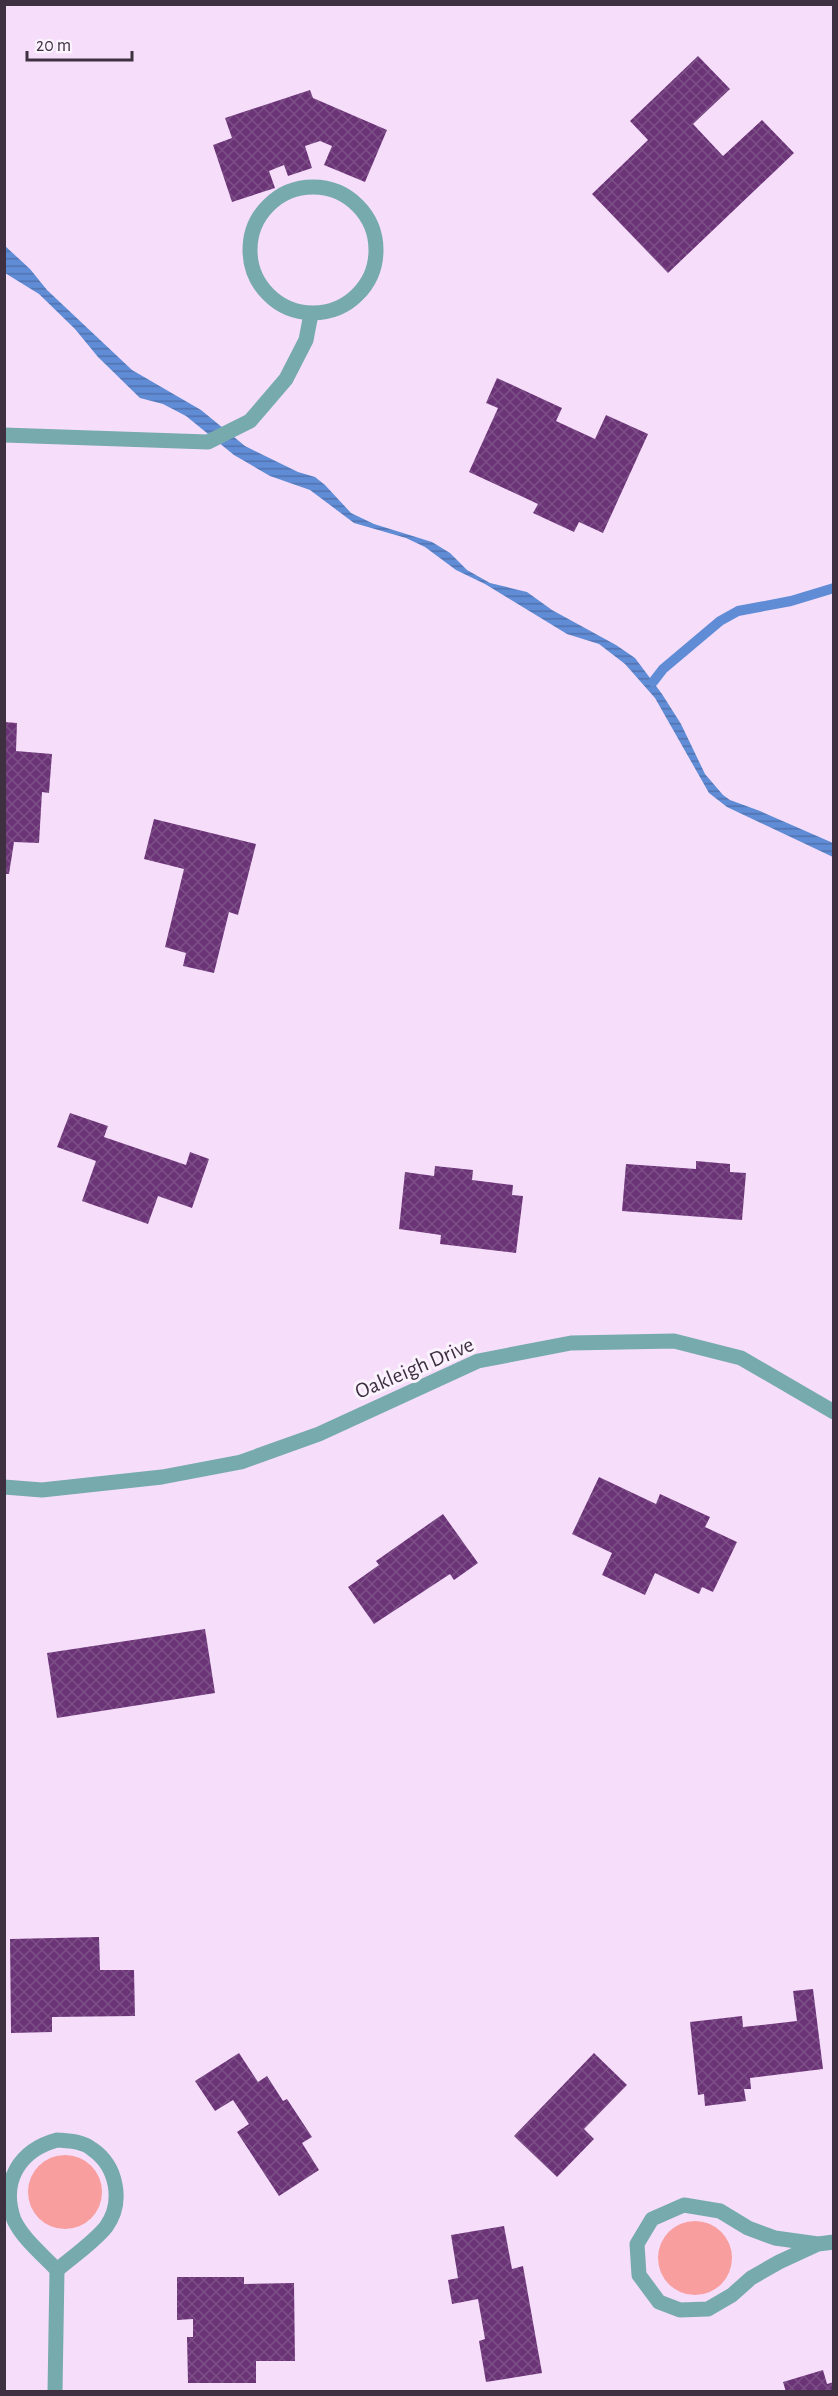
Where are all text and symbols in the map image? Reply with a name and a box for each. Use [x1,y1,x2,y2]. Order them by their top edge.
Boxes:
scale bar [27,24,132,62]
text: 20 m [36,37,71,55]
street label: Oakleigh Drive [352,1333,477,1403]

